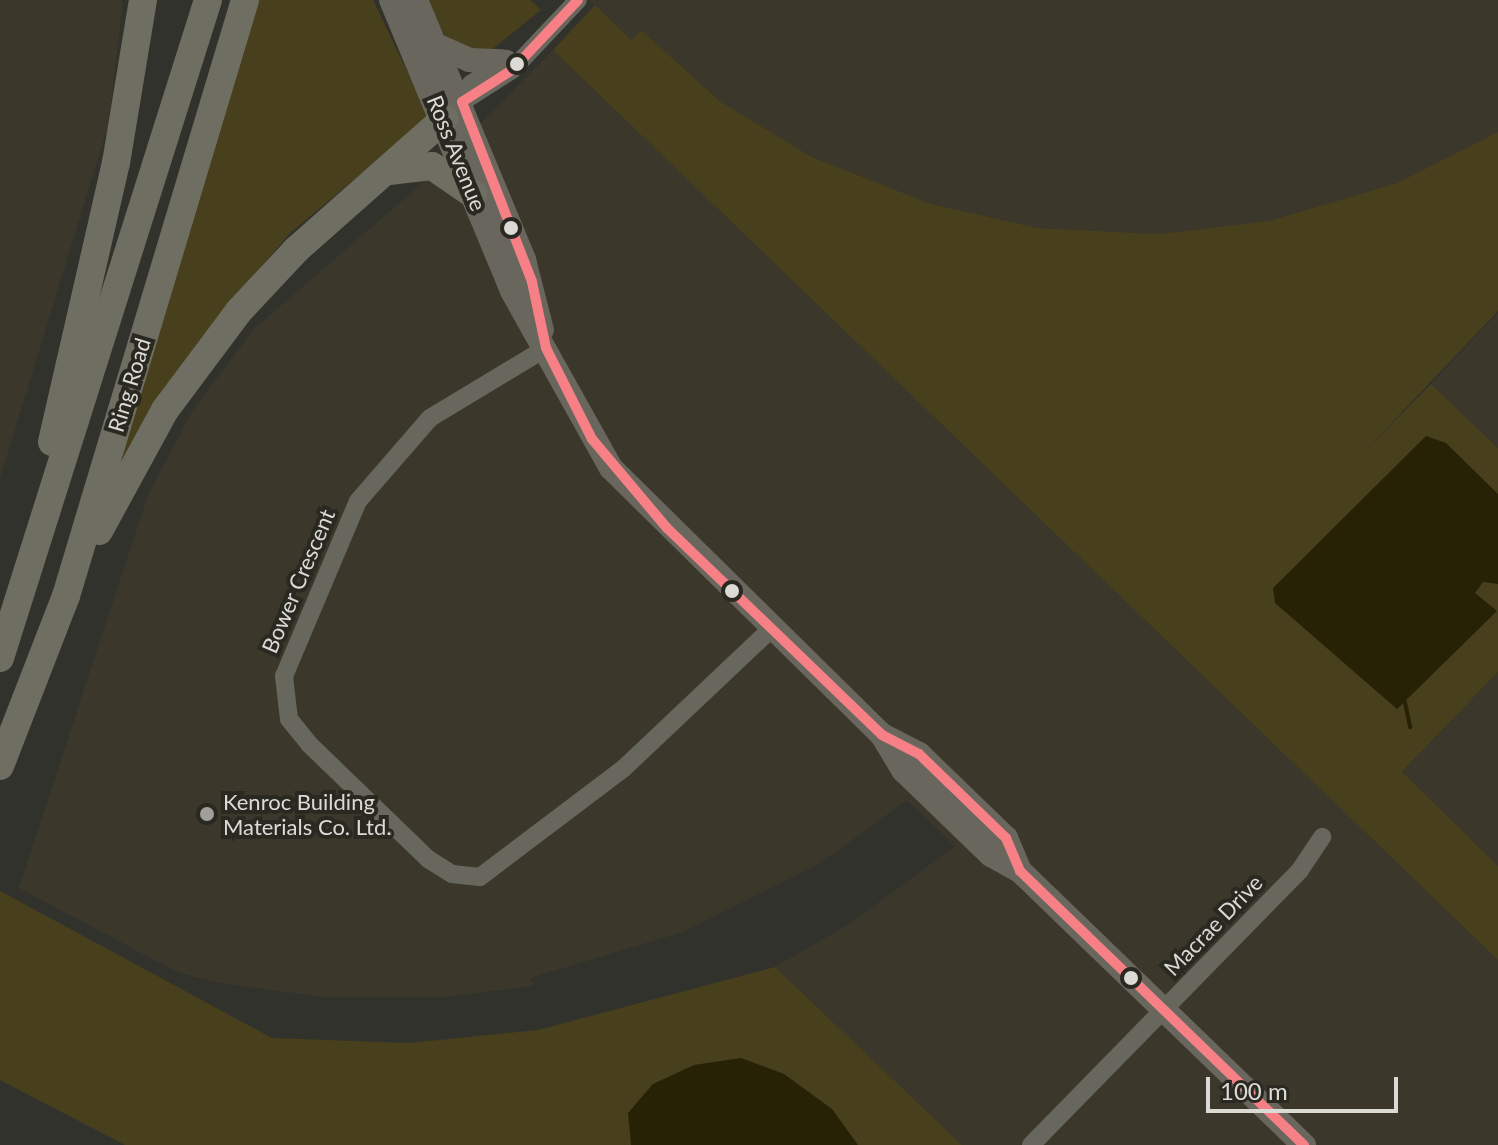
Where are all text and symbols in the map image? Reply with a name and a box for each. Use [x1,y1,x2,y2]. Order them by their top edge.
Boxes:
unlabelled marker [509,56,525,72]
street label: Ross Avenue [422,91,492,215]
unlabelled marker [503,220,519,236]
street label: Ring Road [102,335,156,435]
street label: Bower Crescent [256,505,340,657]
unlabelled marker [724,583,740,599]
place label: Kenroc Building Materials Co. Ltd. [223,788,391,840]
marker: Kenroc Building Materials Co. Ltd. [198,805,216,823]
street label: Macrae Drive [1158,869,1268,981]
unlabelled marker [1123,970,1139,986]
scale bar [1210,1061,1402,1111]
text: 100 m [1220,1076,1288,1105]

